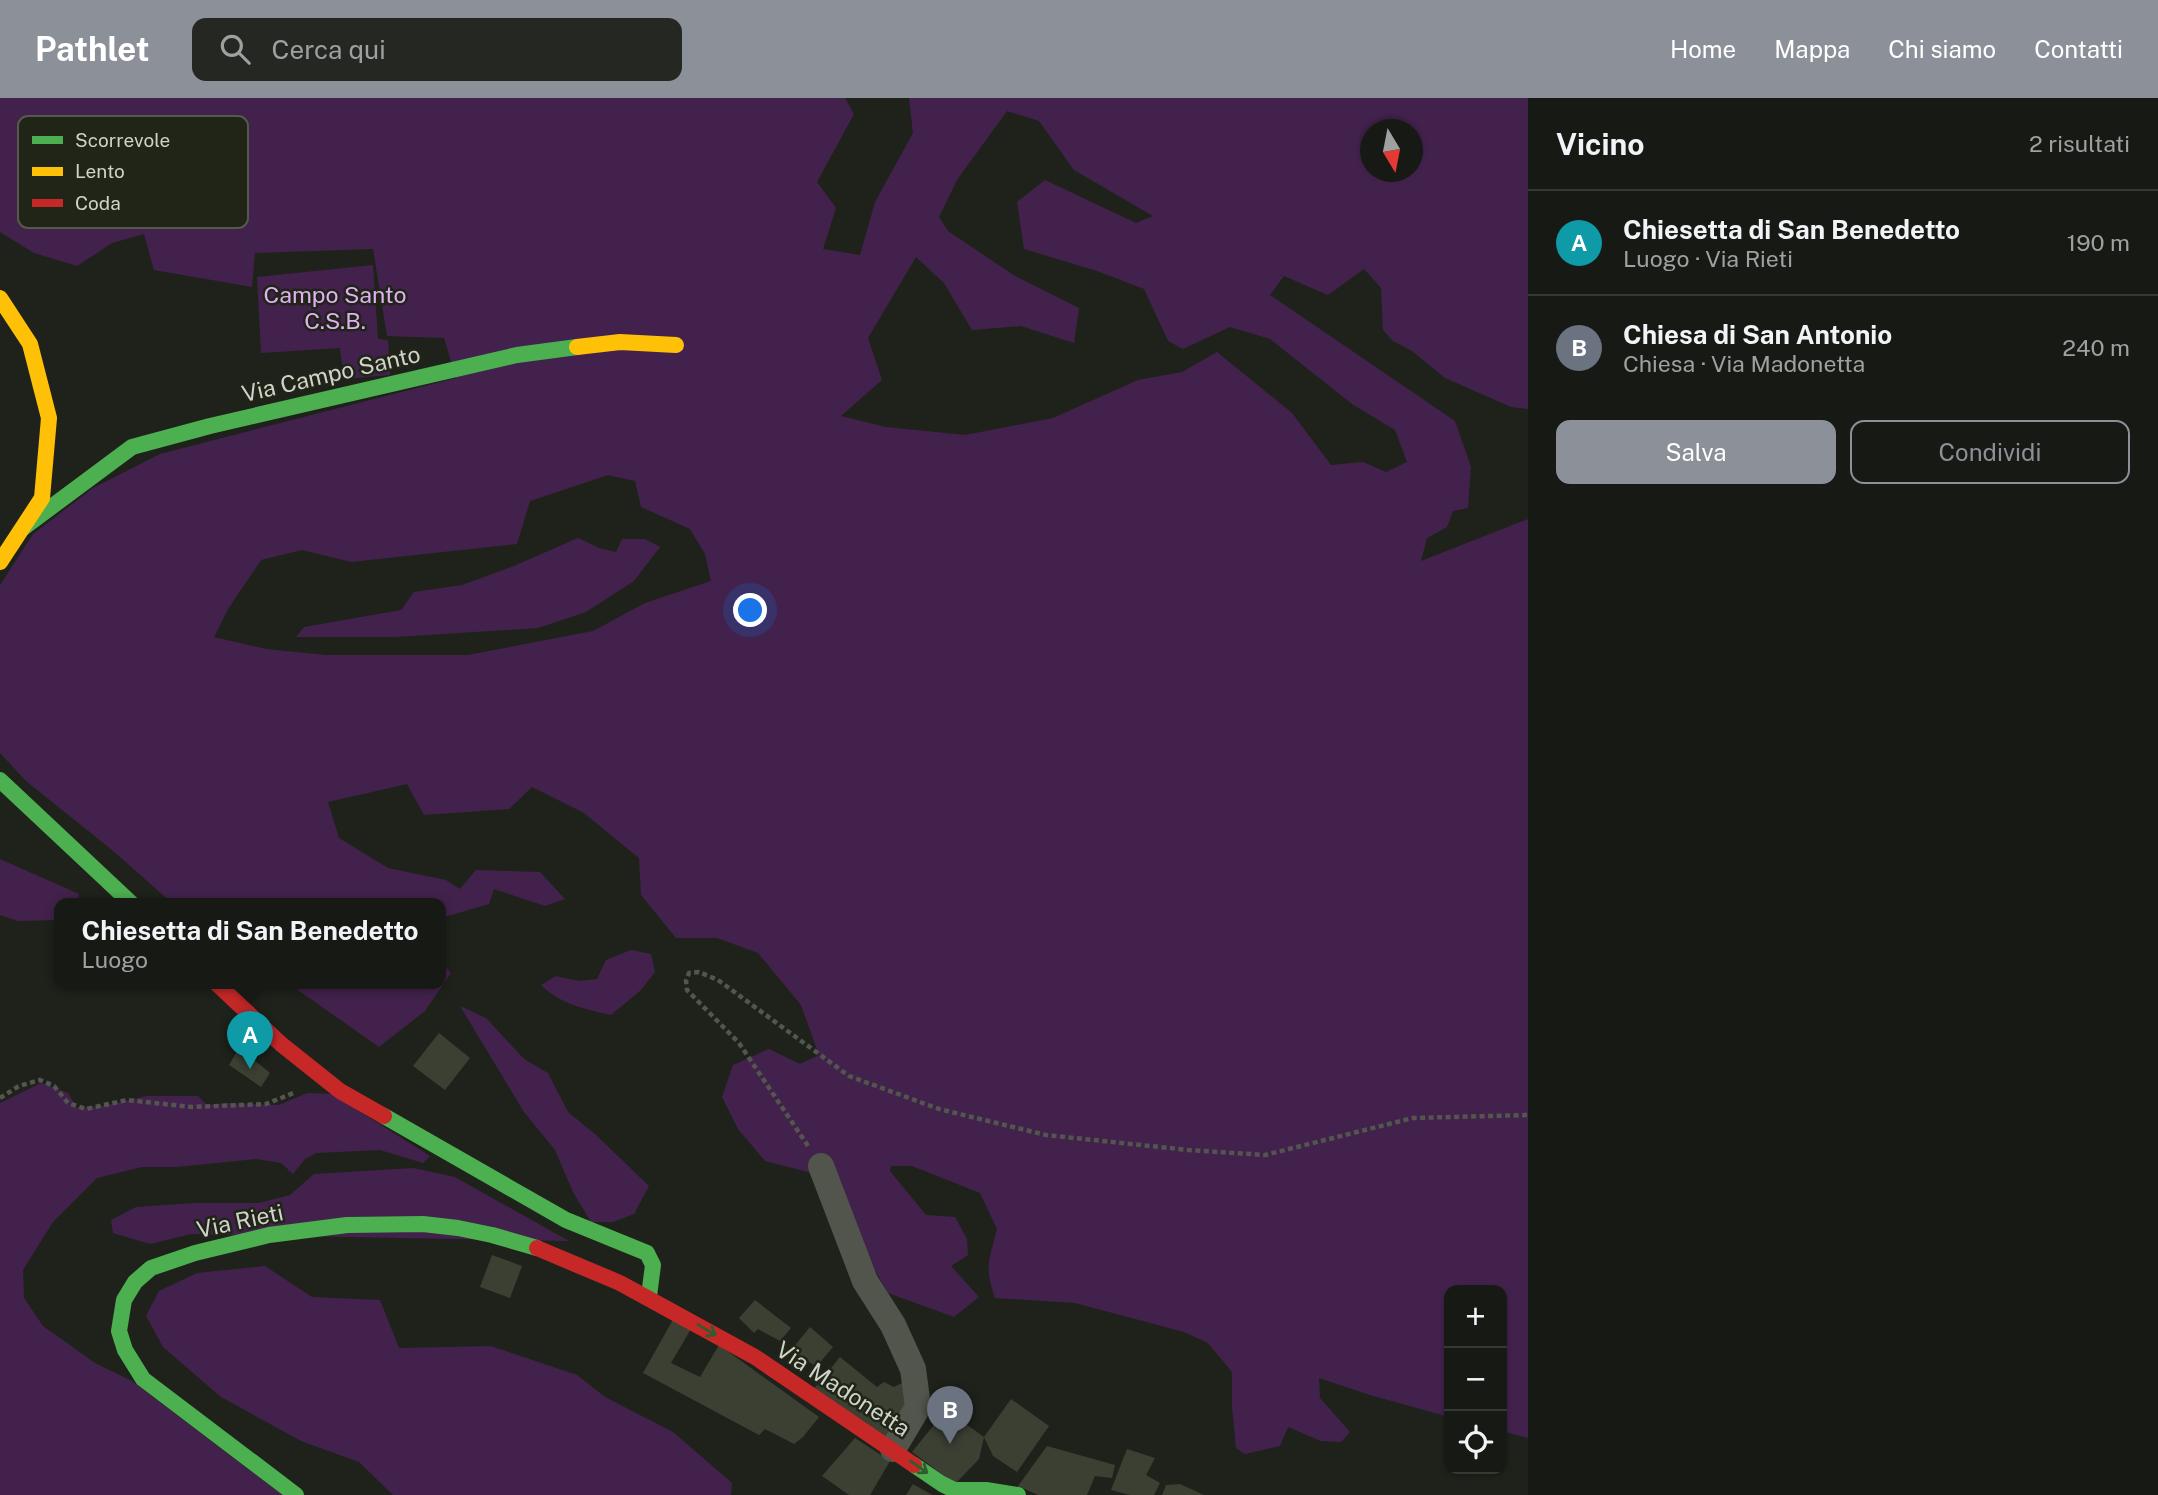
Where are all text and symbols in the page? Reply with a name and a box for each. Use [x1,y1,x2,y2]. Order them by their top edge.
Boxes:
search box [192,18,682,81]
text: Pathlet [35,30,150,68]
icon: search [216,30,254,68]
text: Cerca qui [272,34,386,65]
text: Home [1670,35,1736,63]
text: Mappa [1774,35,1850,63]
text: Chi siamo [1888,35,1996,63]
text: Contatti [2034,35,2123,63]
legend [18,116,248,228]
north arrow [1360,119,1423,182]
text: Vicino [1556,126,1645,162]
text: Scorrevole [75,129,170,151]
text: 2 risultati [2029,130,2130,157]
text: Lento [75,160,125,182]
text: Coda [75,192,121,214]
text: Chiesetta di San Benedetto [1623,214,1960,245]
text: A [1571,229,1587,256]
text: 190 m [2067,229,2130,256]
text: Luogo · Via Rieti [1623,245,1793,272]
park label: Campo Santo C.S.B. [264,281,406,334]
text: Chiesa di San Antonio [1623,319,1892,350]
text: B [1571,334,1587,361]
text: 240 m [2062,334,2130,361]
street label: Via Campo Santo [239,340,423,407]
text: Chiesa · Via Madonetta [1623,350,1865,377]
button: Salva [1556,420,1836,484]
button: Condividi [1850,420,2130,484]
your location [733,593,767,627]
popup [54,898,446,989]
text: Chiesetta di San Benedetto [82,915,418,946]
text: Luogo [82,946,148,973]
pin: A [227,1011,273,1069]
street label: Via Rieti [194,1198,286,1243]
map controls [1444,1285,1507,1474]
button: + [1444,1285,1507,1348]
one-way arrow [697,1323,717,1337]
street label: Via Madonetta [771,1335,915,1442]
button: − [1444,1348,1507,1411]
pin: B [927,1386,973,1444]
button: locate [1444,1411,1507,1474]
one-way arrow [909,1460,928,1474]

